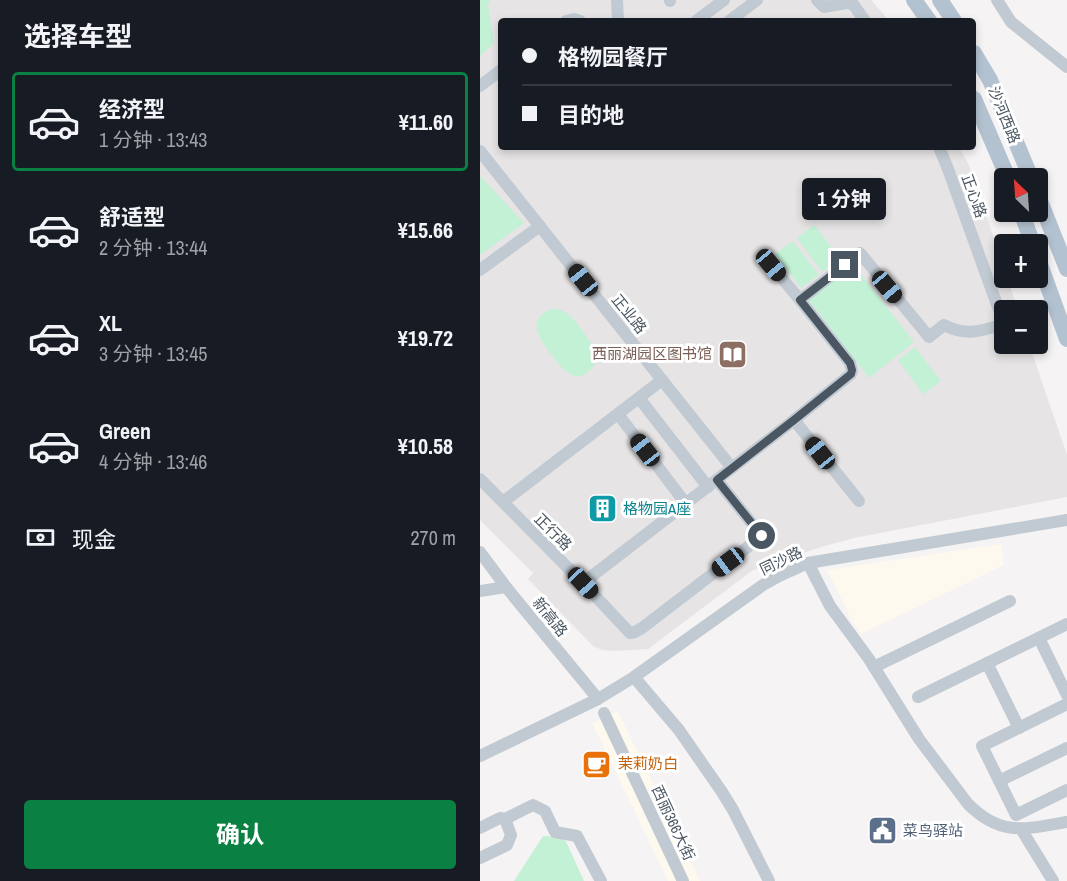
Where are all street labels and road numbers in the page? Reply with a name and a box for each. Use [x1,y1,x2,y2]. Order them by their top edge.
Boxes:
street label: 沙河西路 [983,83,1025,147]
street label: 正心路 [957,171,992,221]
street label: 正业路 [607,290,652,338]
street label: 正行路 [530,508,577,555]
street label: 同沙路 [756,541,806,580]
street label: 新高路 [528,593,573,641]
street label: 西丽366大街 [647,782,700,864]

